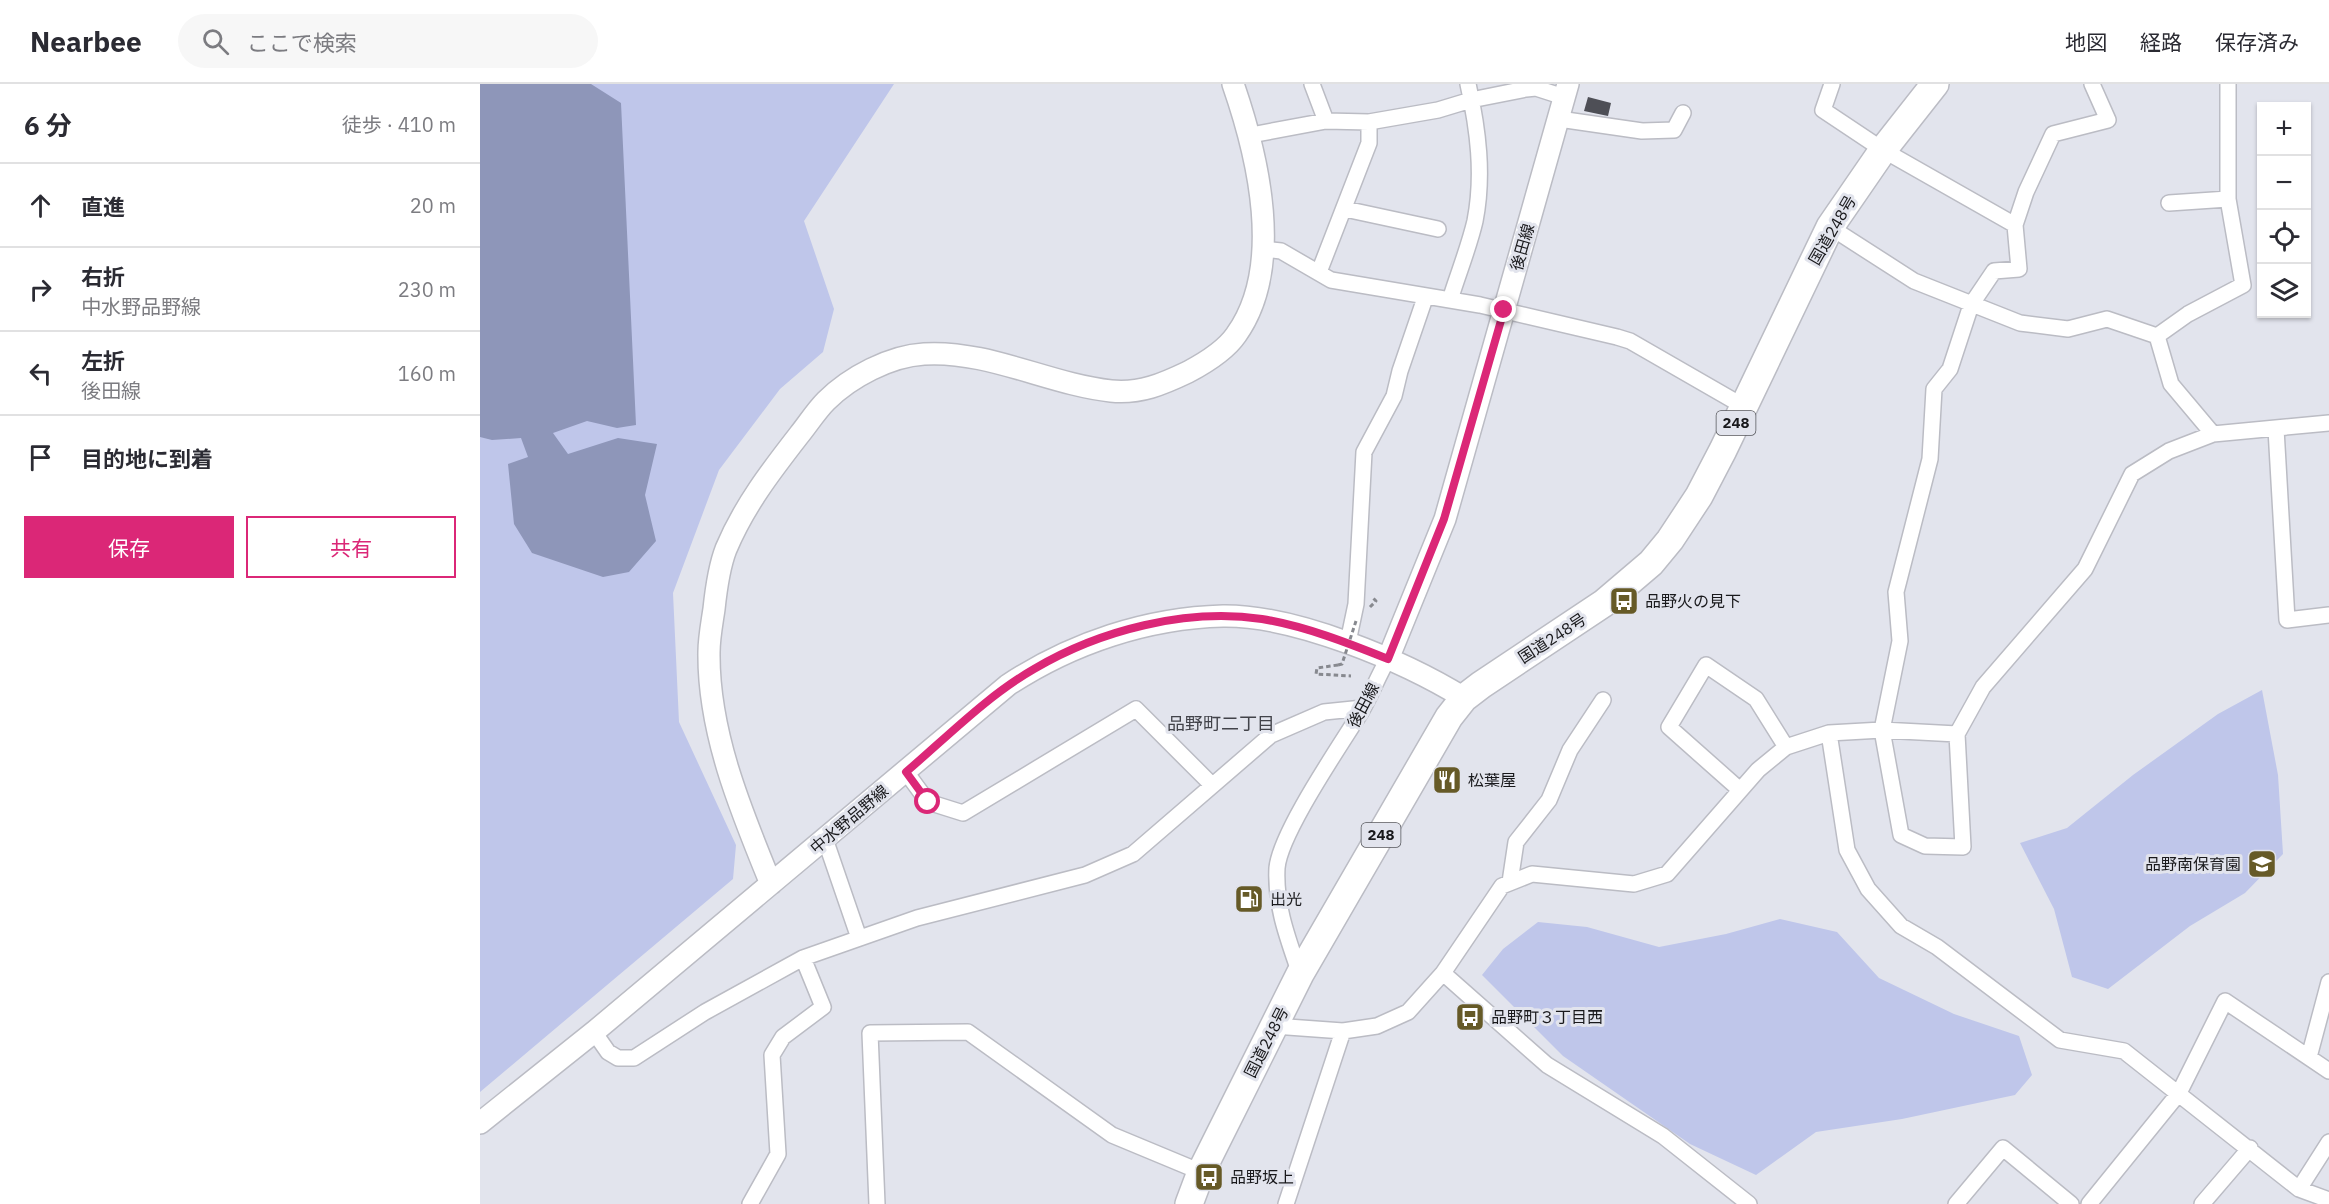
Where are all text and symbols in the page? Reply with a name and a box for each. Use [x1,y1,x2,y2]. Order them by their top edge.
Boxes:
search box [178,14,598,68]
text: Nearbee [30,23,142,60]
icon: search [199,25,232,58]
text: ここで検索 [247,28,357,57]
text: 地図 [2065,28,2107,56]
text: 経路 [2140,28,2182,56]
text: 保存済み [2215,28,2299,56]
map controls [2257,102,2311,318]
button: + [2257,102,2311,156]
text: 6 分 [24,108,72,142]
text: 徒歩 · 410 m [342,111,456,138]
button: − [2257,156,2311,210]
icon: ahead [24,189,57,222]
text: 直進 [81,192,125,221]
text: 20 m [410,192,456,219]
street label: 国道248号 [1804,192,1860,268]
button: locate [2257,210,2311,264]
street label: 後田線 [1506,221,1538,273]
text: 右折 [81,262,125,291]
button: layers [2257,264,2311,318]
icon: right [24,273,57,306]
text: 230 m [398,276,456,303]
text: 中水野品野線 [81,293,201,320]
route end [1490,296,1516,322]
text: 左折 [81,346,125,375]
icon: left [24,357,57,390]
text: 160 m [398,360,456,387]
text: 後田線 [81,377,141,404]
road number: 248 [1716,411,1756,435]
icon: arrive [24,441,57,474]
text: 目的地に到着 [81,444,213,473]
button: 保存 [24,516,234,578]
button: 共有 [246,516,456,578]
bus stop icon: 品野火の見下 [1608,585,1640,617]
place label: 品野火の見下 [1645,591,1741,611]
street label: 国道248号 [1514,609,1590,667]
street label: 後田線 [1343,679,1383,731]
district label: 品野町二丁目 [1167,712,1275,735]
restaurant icon: 松葉屋 [1431,764,1463,796]
place label: 松葉屋 [1468,770,1516,790]
street label: 中水野品野線 [806,780,892,858]
route start [914,788,940,814]
road number: 248 [1362,823,1400,847]
school or university icon: 品野南保育園 [2246,848,2278,880]
place label: 品野南保育園 [2145,854,2241,874]
fuel station icon: 出光 [1233,883,1265,915]
place label: 出光 [1270,889,1302,909]
bus stop icon: 品野町３丁目西 [1454,1001,1486,1033]
street label: 国道248号 [1240,1003,1292,1081]
place label: 品野町３丁目西 [1491,1007,1603,1027]
bus stop icon: 品野坂上 [1193,1161,1225,1193]
place label: 品野坂上 [1230,1167,1294,1187]

